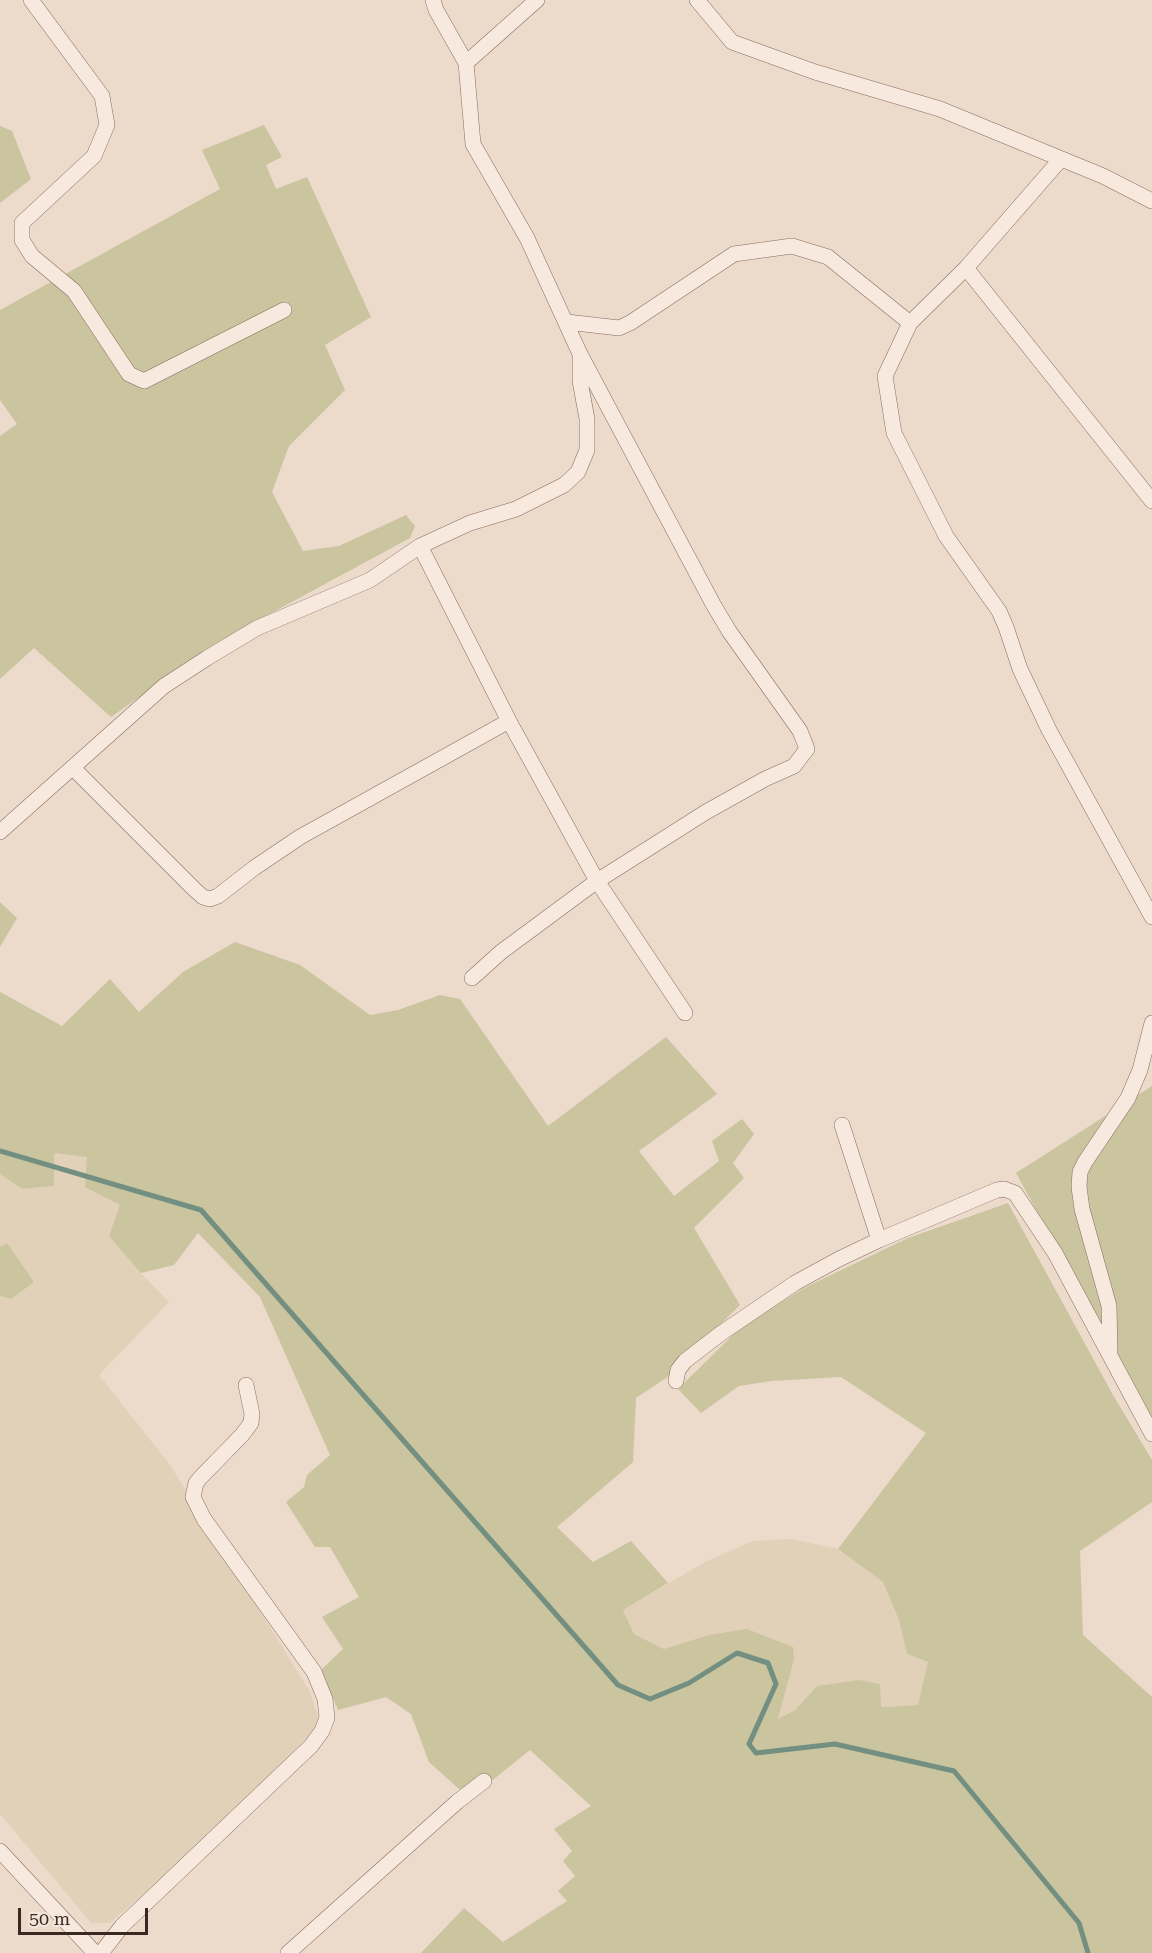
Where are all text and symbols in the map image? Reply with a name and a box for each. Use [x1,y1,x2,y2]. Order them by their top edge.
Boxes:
scale bar [21,1896,152,1934]
text: 50 m [29,1908,70,1929]

